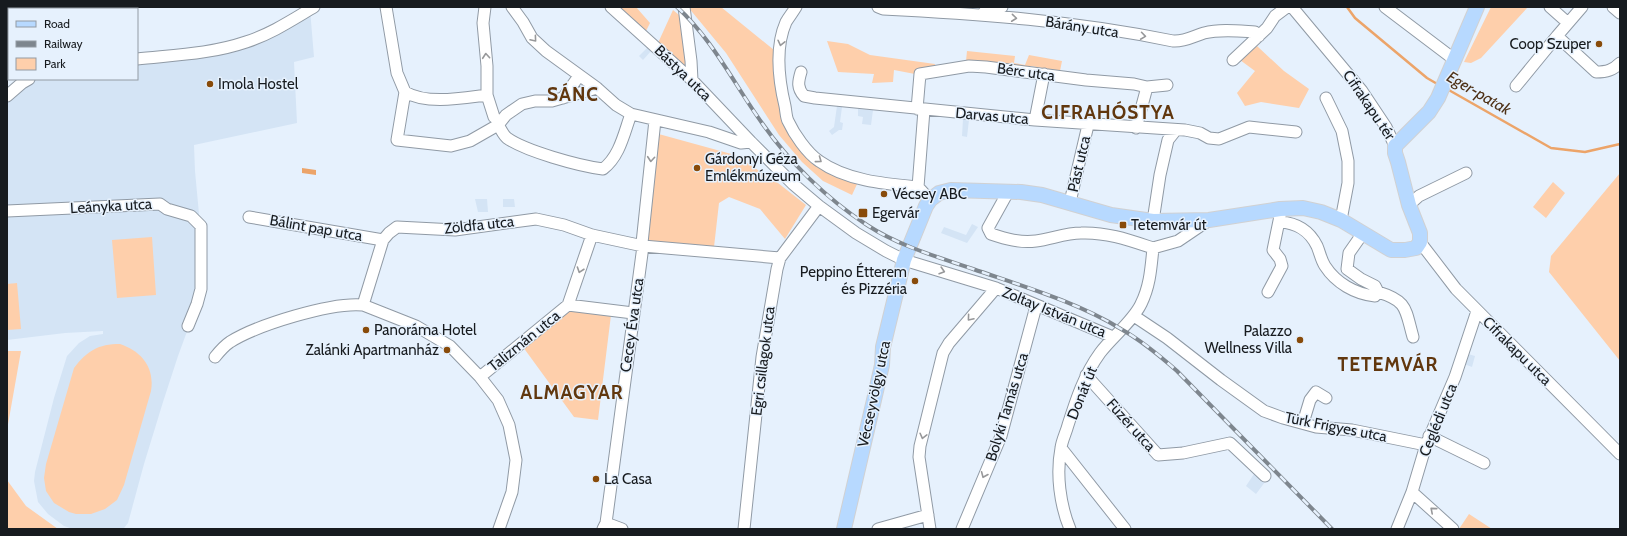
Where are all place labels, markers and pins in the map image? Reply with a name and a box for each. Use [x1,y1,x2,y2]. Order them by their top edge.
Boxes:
place label: Coop Szuper [1509,35,1591,53]
marker: Coop Szuper [1594,39,1604,49]
place label: Imola Hostel [218,75,299,93]
marker: Imola Hostel [205,79,215,89]
place label: Gárdonyi Géza Emlékmúzeum [705,150,801,185]
marker: Gárdonyi Géza Emlékmúzeum [692,163,702,173]
place label: Vécsey ABC [892,185,967,203]
marker: Vécsey ABC [879,189,889,199]
place label: Egervár [872,204,919,222]
marker: Egervár [857,207,869,219]
place label: Tetemvár út [1131,216,1207,234]
marker: Tetemvár út [1118,220,1128,230]
place label: Peppino Étterem és Pizzéria [800,262,908,298]
marker: Peppino Étterem és Pizzéria [910,276,920,286]
place label: Panoráma Hotel [374,321,477,339]
place label: Palazzo Wellness Villa [1205,322,1293,357]
marker: Panoráma Hotel [361,325,371,335]
marker: Palazzo Wellness Villa [1295,335,1305,345]
place label: Zalánki Apartmanház [306,341,439,359]
marker: Zalánki Apartmanház [442,345,452,355]
place label: La Casa [604,470,653,488]
marker: La Casa [591,474,601,484]

